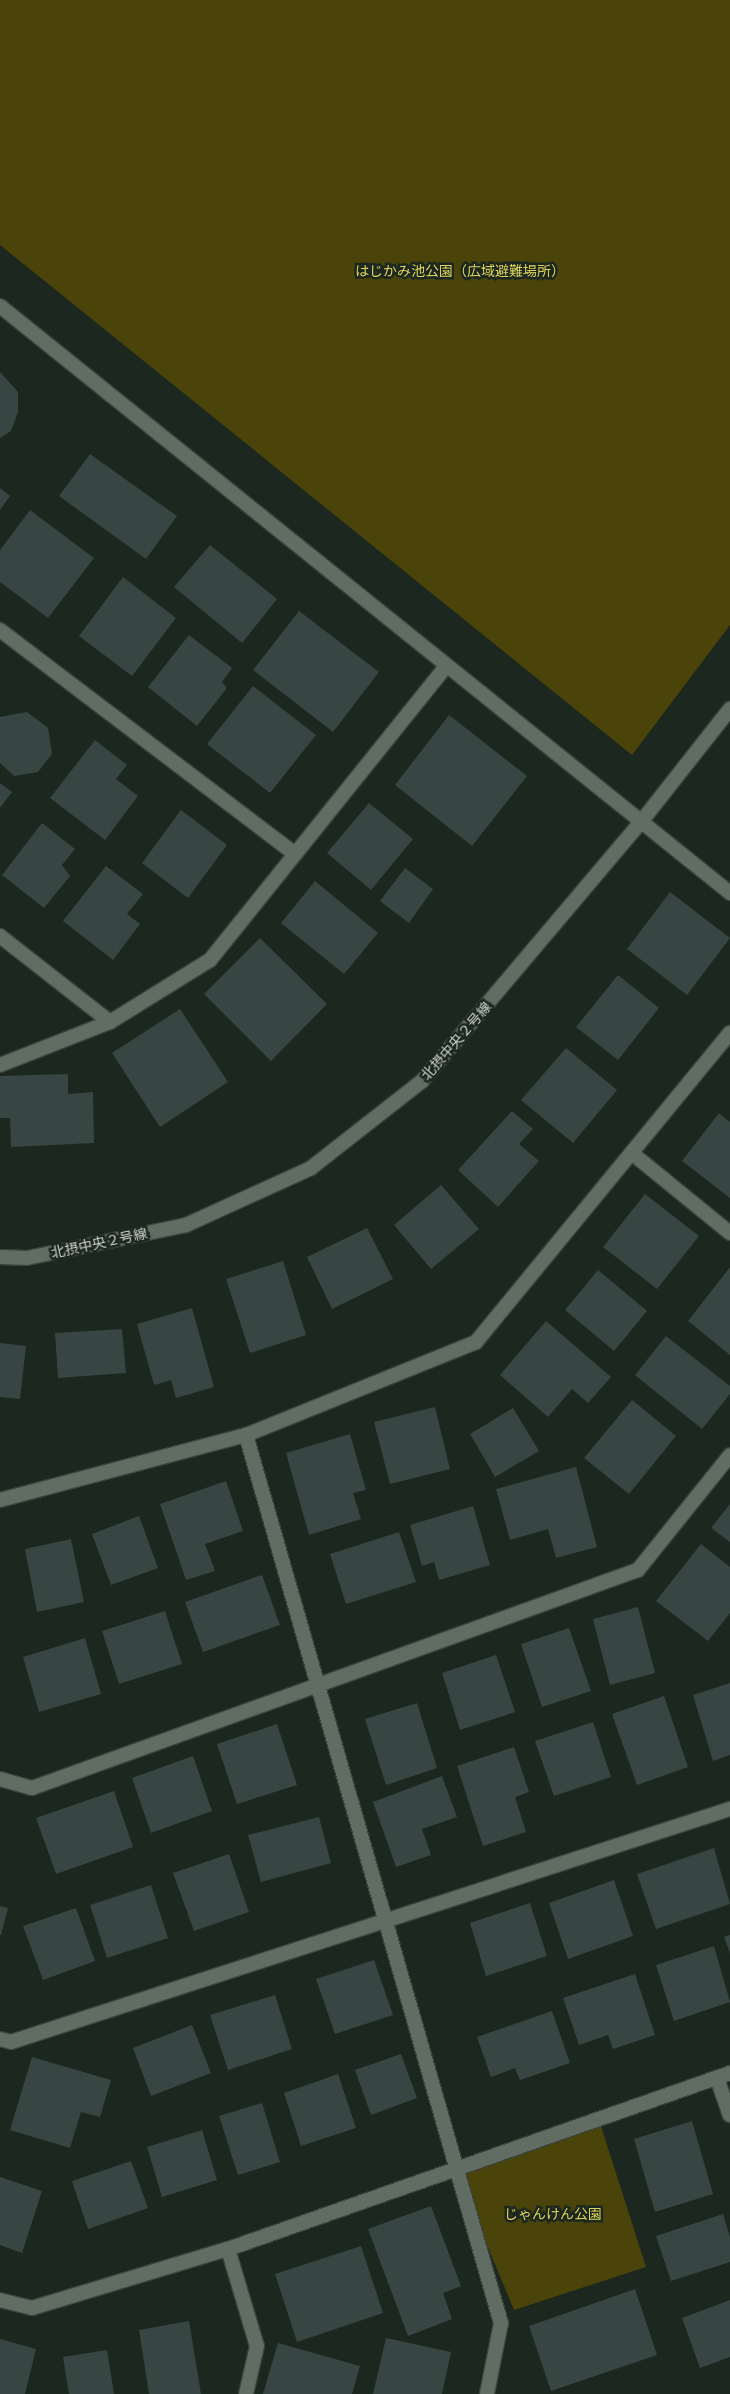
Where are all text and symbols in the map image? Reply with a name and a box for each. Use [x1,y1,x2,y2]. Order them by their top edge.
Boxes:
park label: はじかみ池公園（広域避難場所） [355,263,565,279]
street label: 北摂中央２号線 [418,999,494,1083]
street label: 北摂中央２号線 [49,1225,149,1261]
park label: じゃんけん公園 [504,2206,602,2222]

